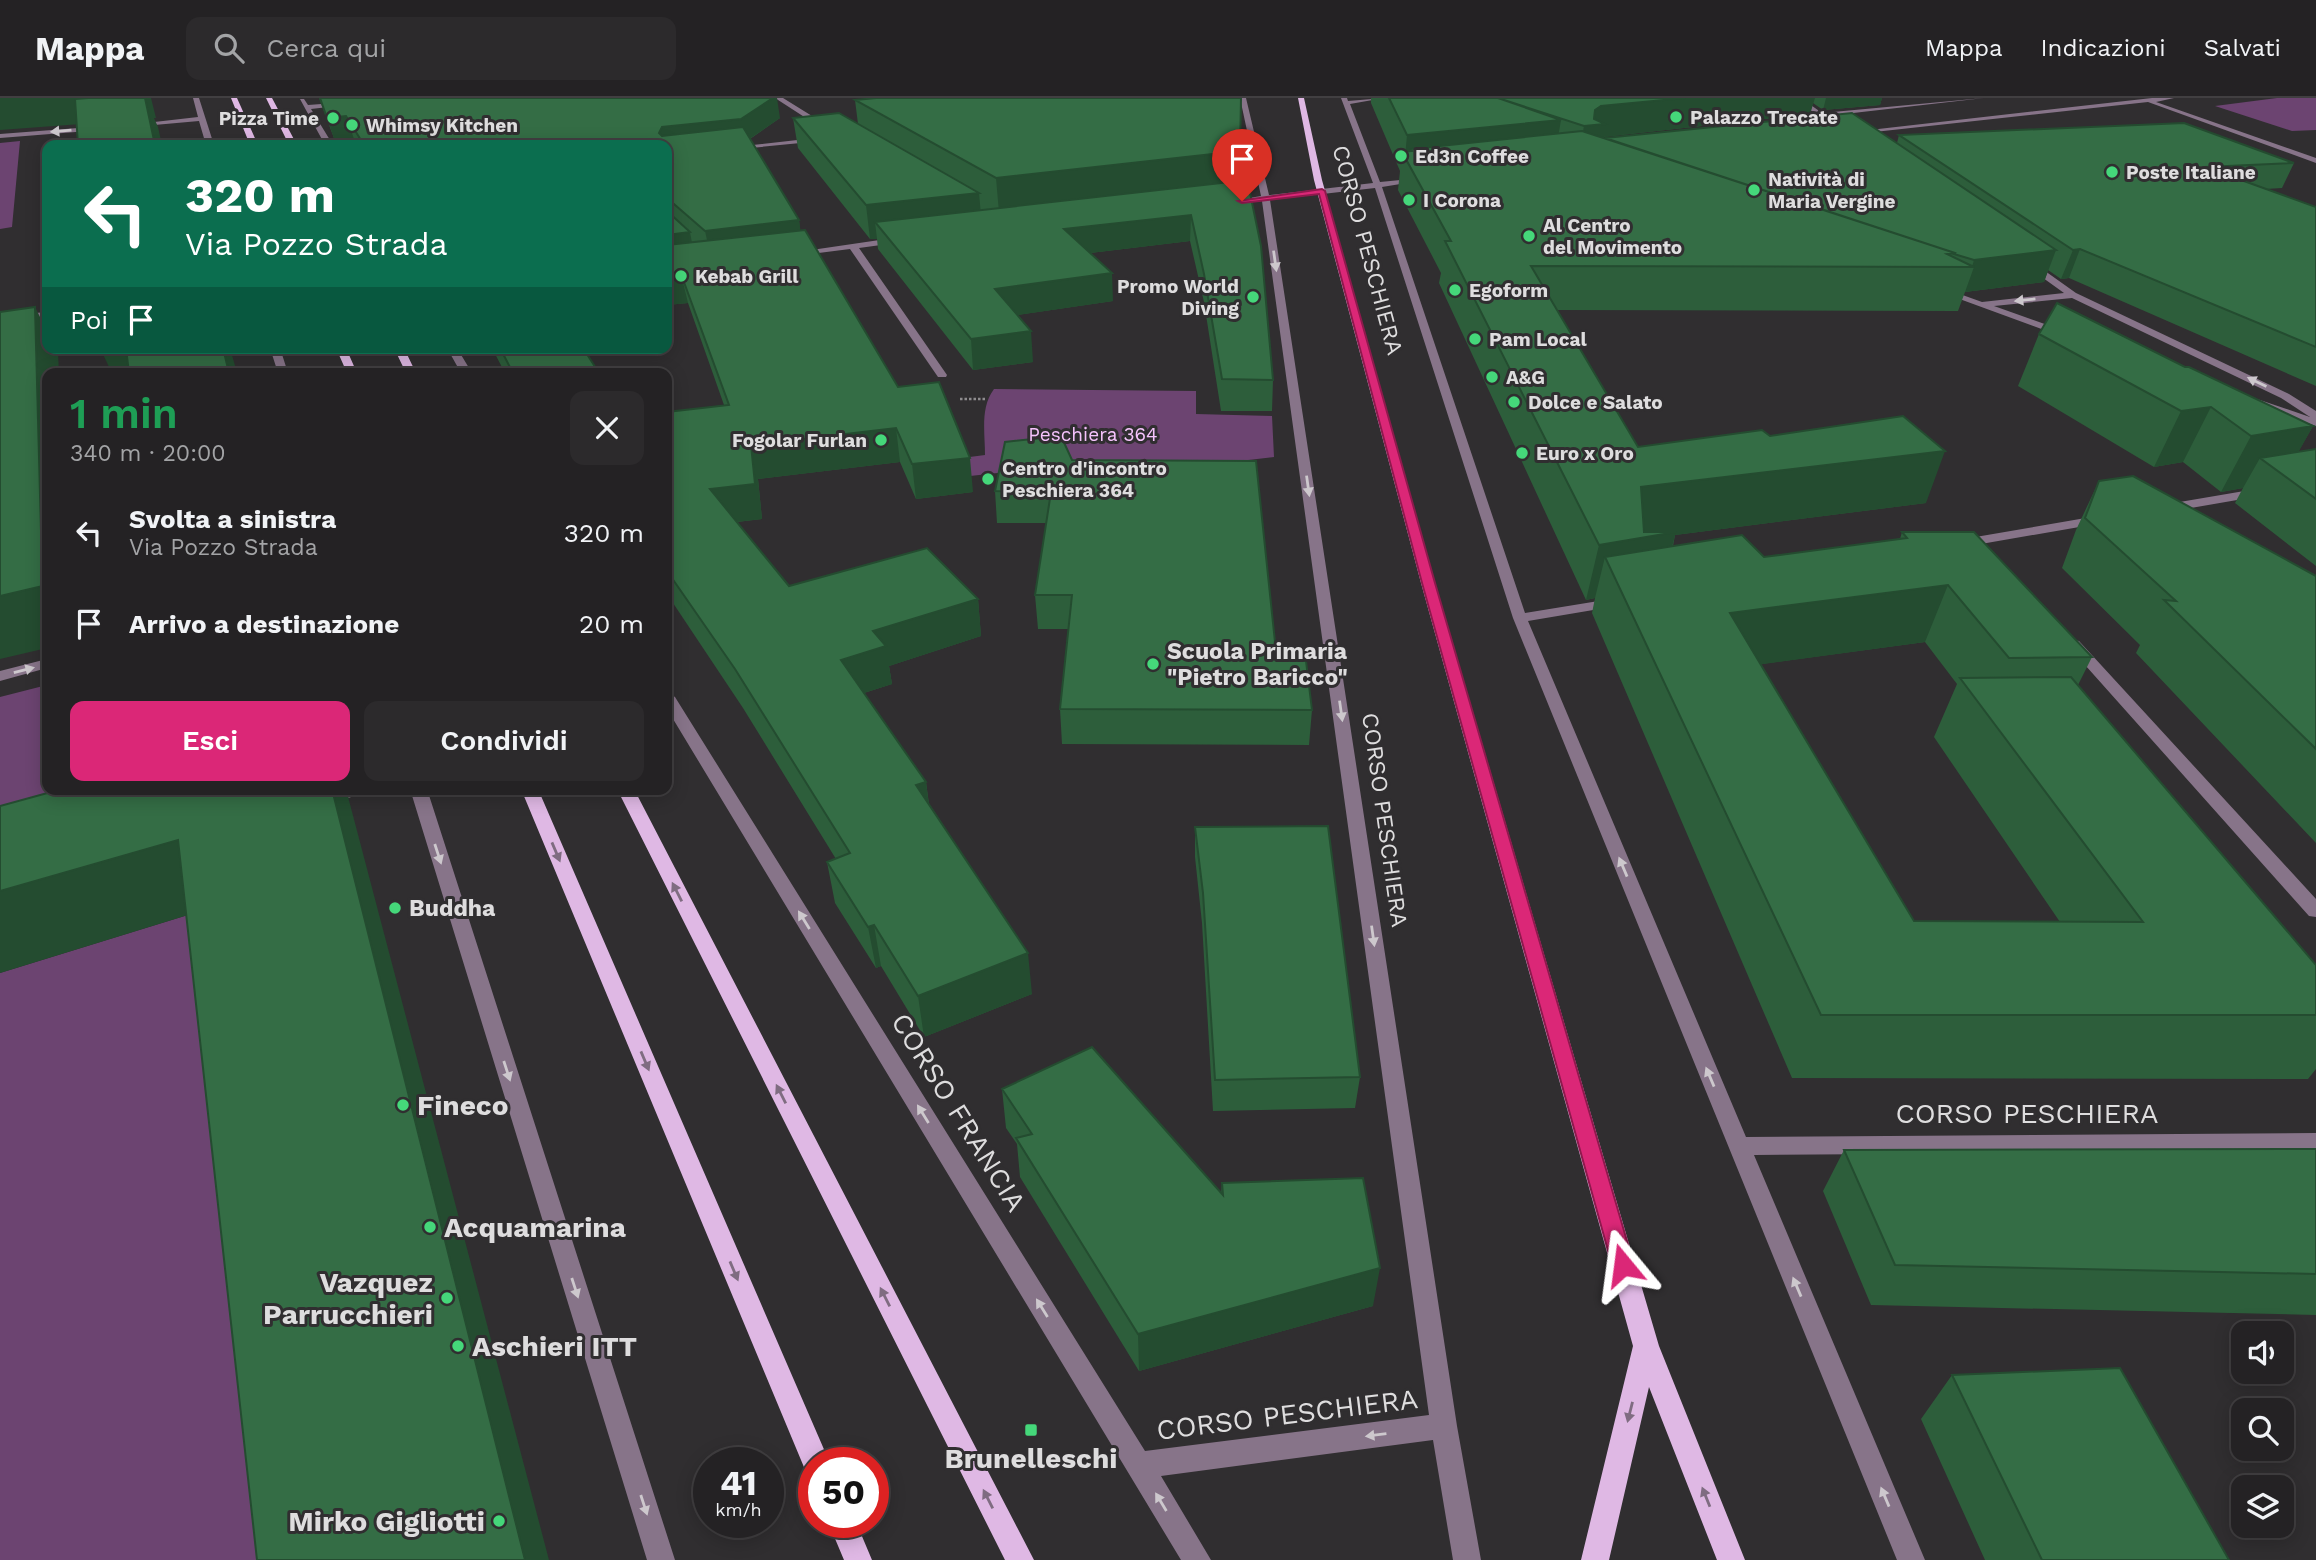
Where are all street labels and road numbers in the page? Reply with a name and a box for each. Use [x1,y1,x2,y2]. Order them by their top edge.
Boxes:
street label: CORSO PESCHIERA [1327,142,1409,358]
street label: CORSO PESCHIERA [1356,711,1413,929]
street label: CORSO FRANCIA [884,1007,1033,1218]
street label: CORSO PESCHIERA [1895,1097,2159,1130]
street label: CORSO PESCHIERA [1154,1382,1420,1447]

